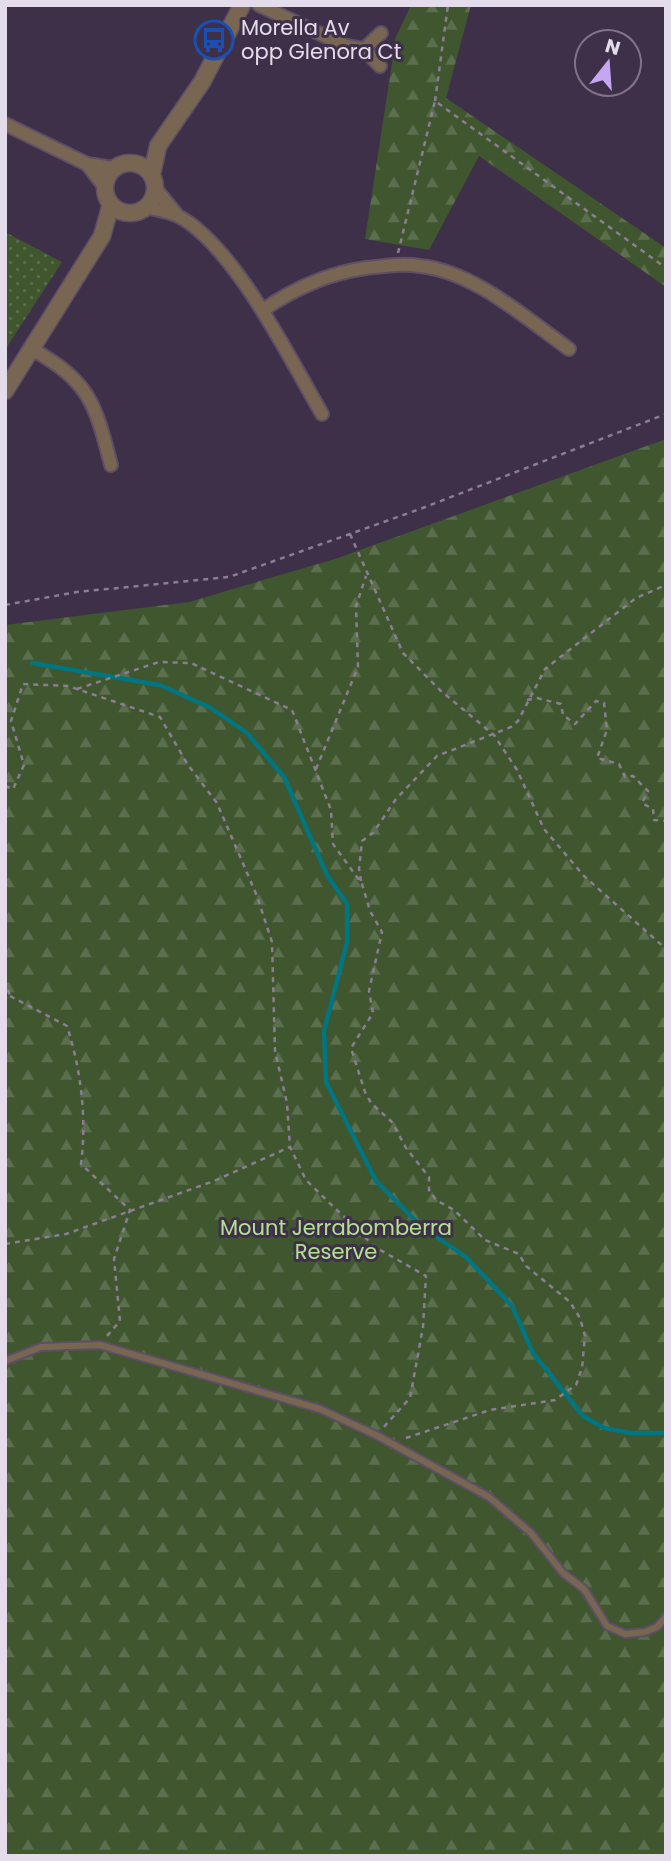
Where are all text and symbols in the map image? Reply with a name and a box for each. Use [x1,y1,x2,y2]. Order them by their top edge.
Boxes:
place label: Morella Av opp Glenora Ct [241,13,401,66]
bus stop icon: Morella Av opp Glenora Ct [193,19,235,61]
north arrow [573,28,643,98]
text: N [602,32,624,62]
park label: Mount Jerrabomberra Reserve [220,1213,452,1266]

